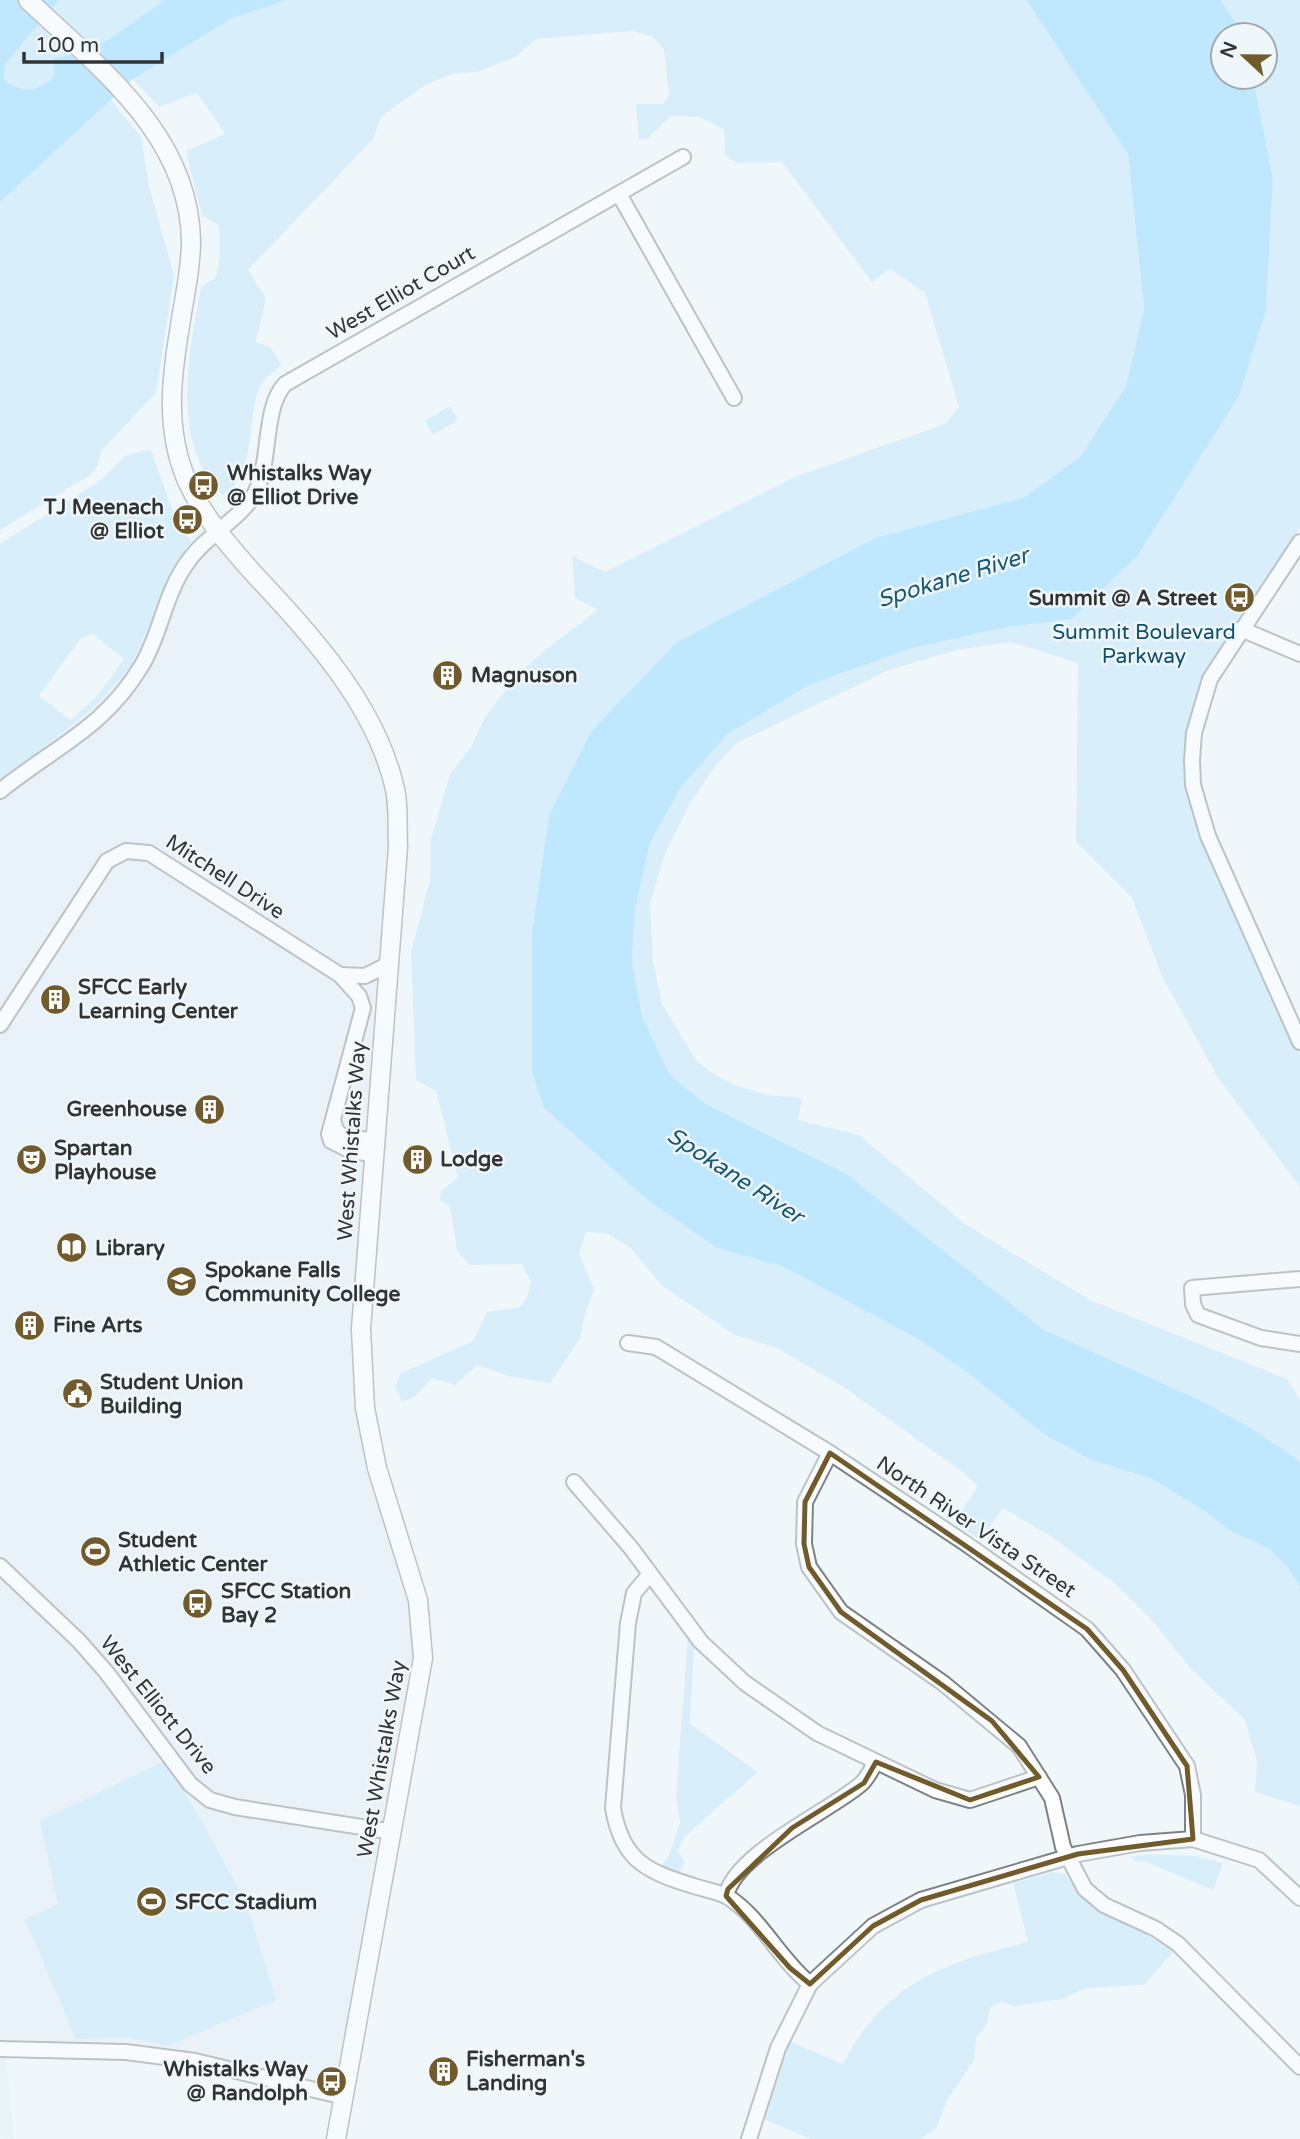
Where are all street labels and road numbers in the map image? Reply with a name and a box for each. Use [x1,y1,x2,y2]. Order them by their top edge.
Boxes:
street label: West Elliot Court [323,240,479,346]
street label: Mitchell Drive [161,829,289,925]
street label: West Whistalks Way [333,1040,371,1242]
street label: North River Vista Street [872,1451,1080,1603]
street label: West Elliott Drive [95,1631,221,1779]
street label: West Whistalks Way [352,1658,412,1860]

